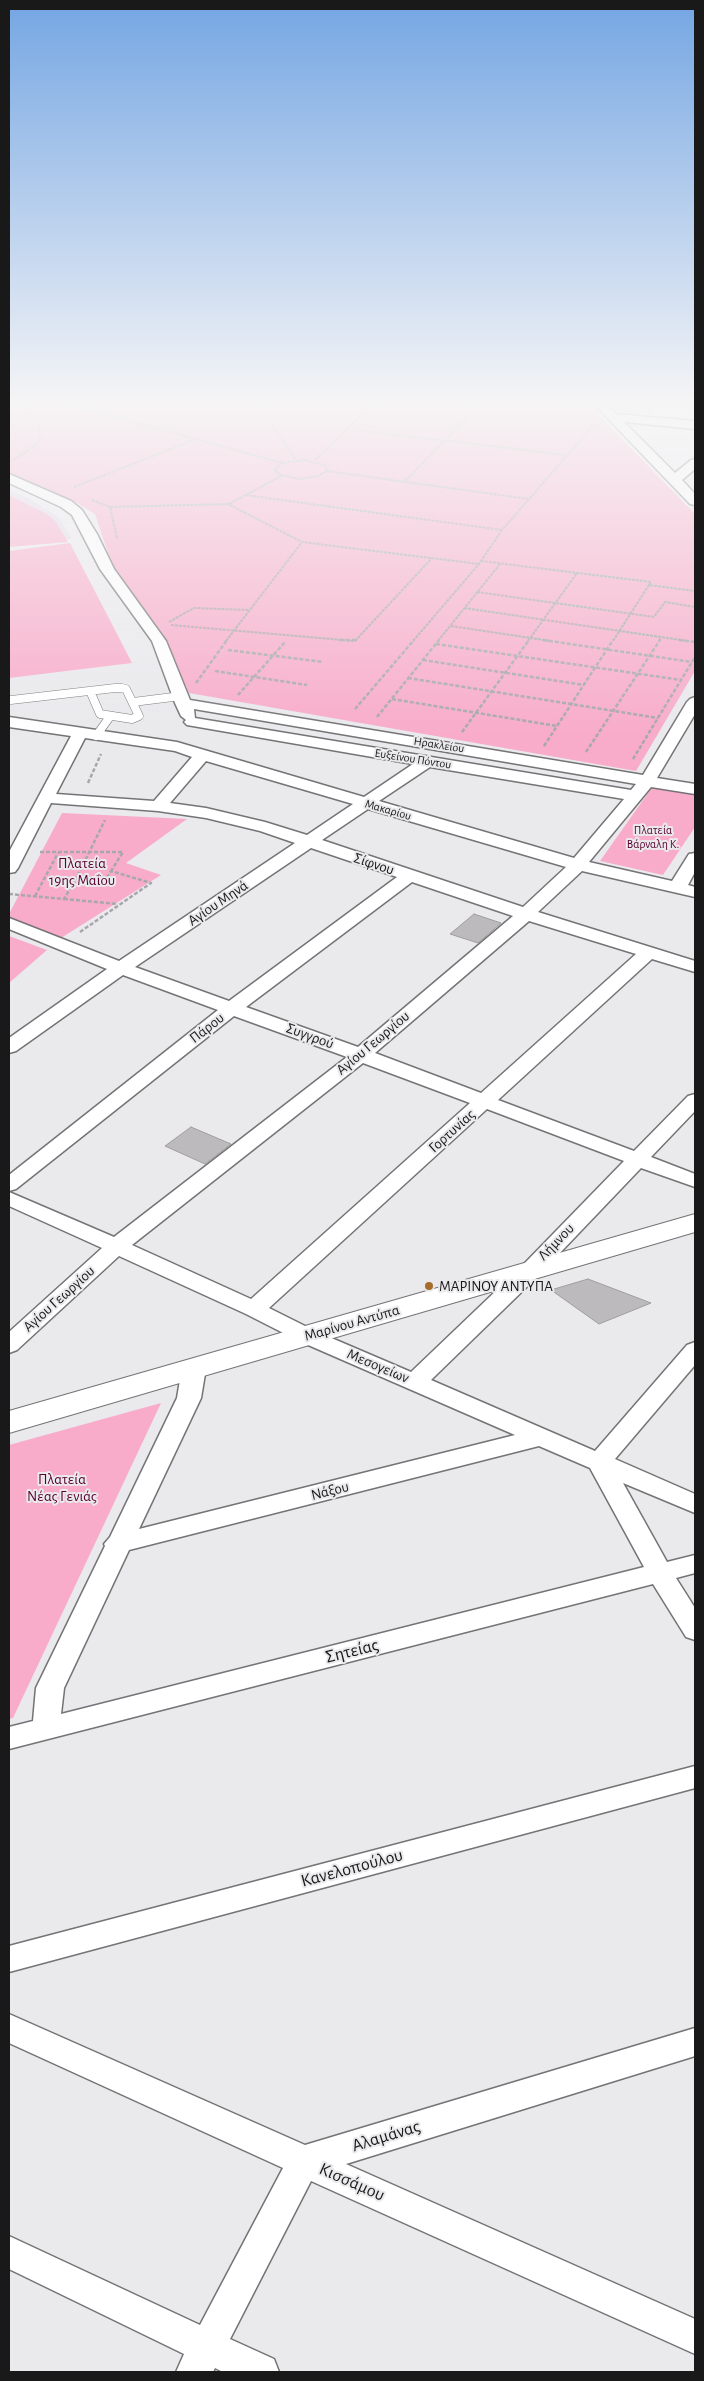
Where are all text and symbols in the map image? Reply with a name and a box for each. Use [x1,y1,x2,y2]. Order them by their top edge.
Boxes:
street label: Ηρακλείου [413,734,465,756]
street label: Ευξείνου Πόντου [374,746,452,772]
street label: Μακαρίου [363,797,413,823]
park label: Πλατεία Βάρναλη Κ. [627,823,679,851]
street label: Σίφνου [351,849,397,879]
park label: Πλατεία 19ης Μαΐου [49,854,115,889]
street label: Αγίου Μηνά [185,876,251,930]
street label: Αγίου Γεωργίου [333,1007,413,1079]
street label: Πάρου [186,1009,228,1047]
street label: Συγγρού [284,1019,336,1053]
street label: Γορτυνίας [425,1105,479,1157]
street label: Λήμνου [534,1220,578,1264]
street label: Αγίου Γεωργίου [19,1262,99,1336]
place label: ΜΑΡΙΝΟΥ ΑΝΤΥΠΑ [439,1277,553,1295]
marker: ΜΑΡΙΝΟΥ ΑΝΤΥΠΑ [423,1280,435,1292]
street label: Μαρίνου Αντύπα [302,1301,402,1345]
street label: Μεσογείων [344,1345,412,1387]
park label: Πλατεία Νέας Γενιάς [27,1470,97,1505]
street label: Νάξου [309,1478,351,1504]
street label: Σητείας [323,1634,381,1668]
street label: Κανελοπούλου [299,1844,405,1892]
street label: Αλαμάνας [349,2115,423,2157]
street label: Κισσάμου [316,2158,388,2206]

